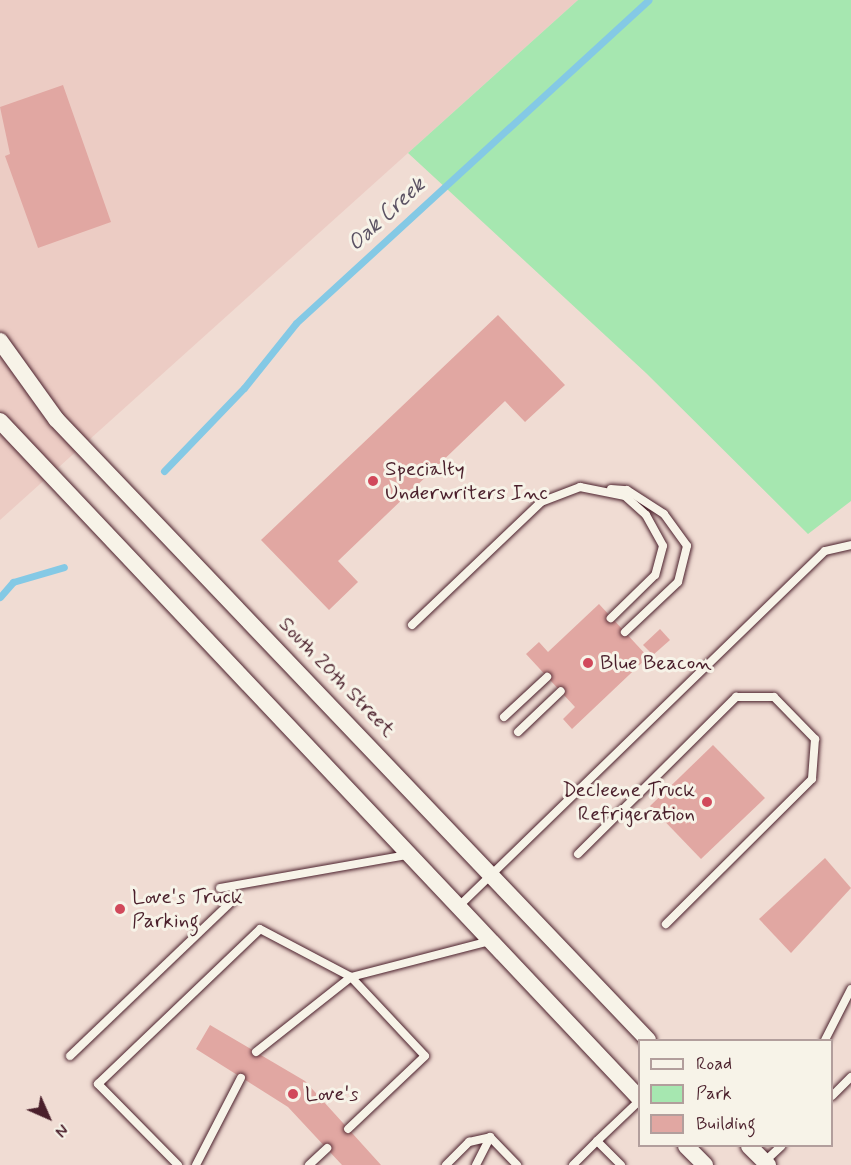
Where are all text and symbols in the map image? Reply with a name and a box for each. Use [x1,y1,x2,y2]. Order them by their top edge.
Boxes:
water label: Oak Creek [342,172,432,258]
place label: Specialty Underwriters Inc [385,456,543,506]
marker: Specialty Underwriters Inc [366,474,380,488]
street label: South 20th Street [273,612,401,742]
place label: Blue Beacon [600,650,711,676]
marker: Blue Beacon [581,656,595,670]
place label: Decleene Truck Refrigeration [564,777,695,827]
marker: Decleene Truck Refrigeration [700,795,714,809]
place label: Love's Truck Parking [132,884,238,934]
marker: Love's Truck Parking [113,902,127,916]
legend [638,1039,833,1147]
text: Road [696,1052,732,1076]
place label: Love's [305,1081,358,1107]
text: Park [696,1082,732,1106]
north arrow [18,1087,78,1147]
marker: Love's [286,1087,300,1101]
text: Building [696,1112,756,1136]
text: N [50,1119,72,1141]

